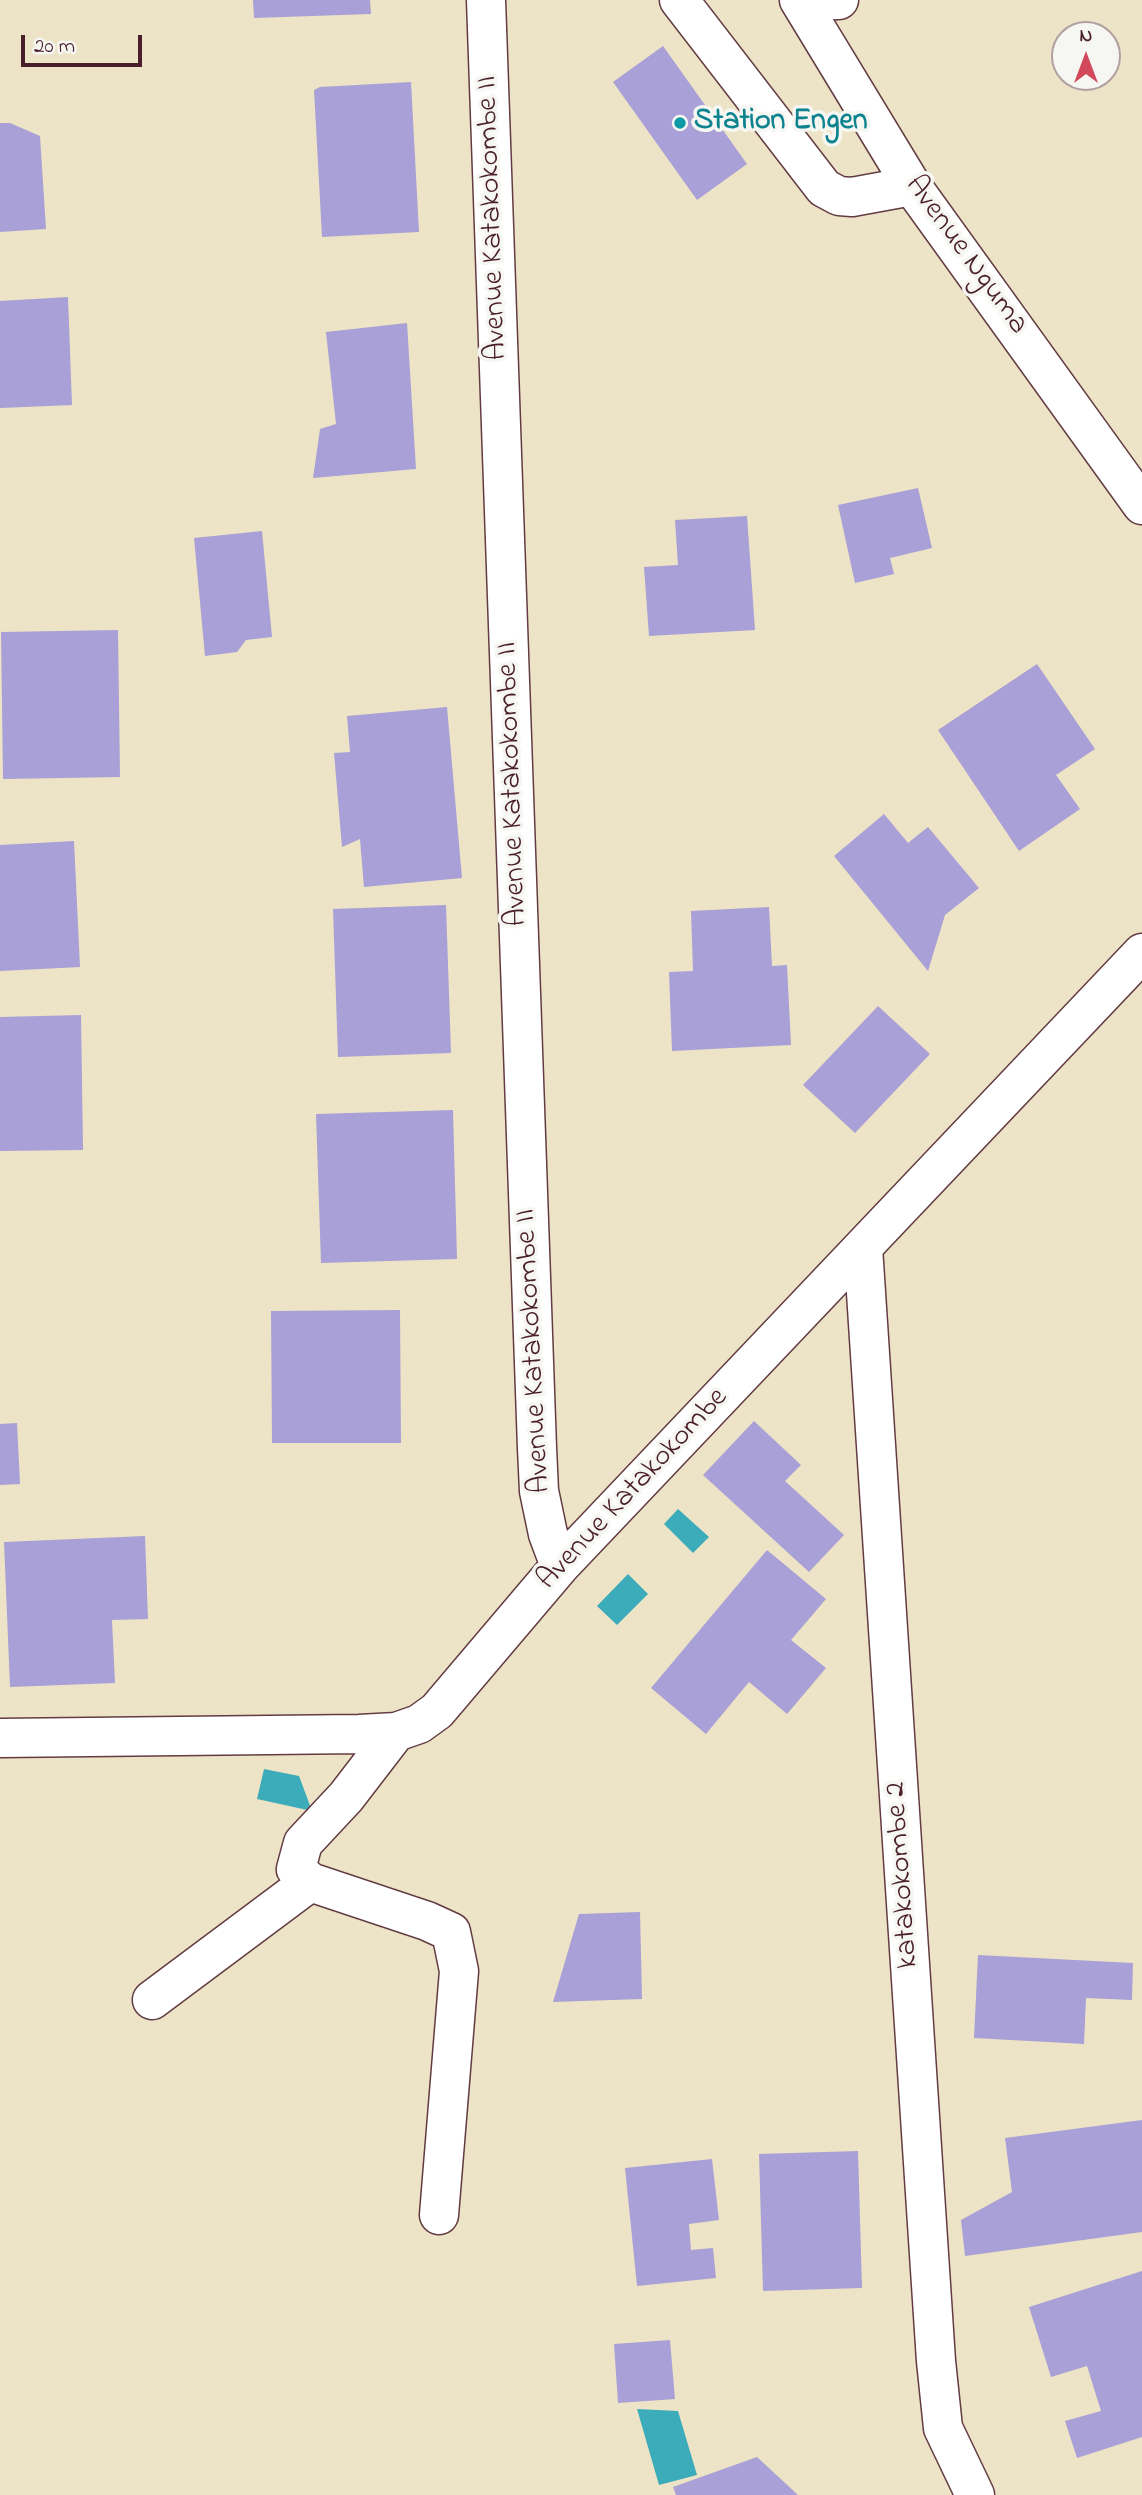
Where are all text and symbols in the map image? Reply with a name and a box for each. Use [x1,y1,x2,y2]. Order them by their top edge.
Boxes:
scale bar [24,21,145,65]
north arrow [1051,21,1121,91]
text: N [1080,23,1092,50]
text: 20 m [34,32,75,62]
street label: Avenue Katakokombe II [471,75,517,361]
place label: Station Engen [694,105,868,141]
marker: Station Engen [672,115,688,131]
street label: Avenue Nguma [895,170,1035,342]
street label: Avenue Katakokombe II [491,641,537,927]
street label: Avenue Katakokombe II [510,1208,560,1494]
street label: Avenue Katakokombe [531,1381,737,1599]
street label: katakokombe 2 [880,1780,928,1970]

